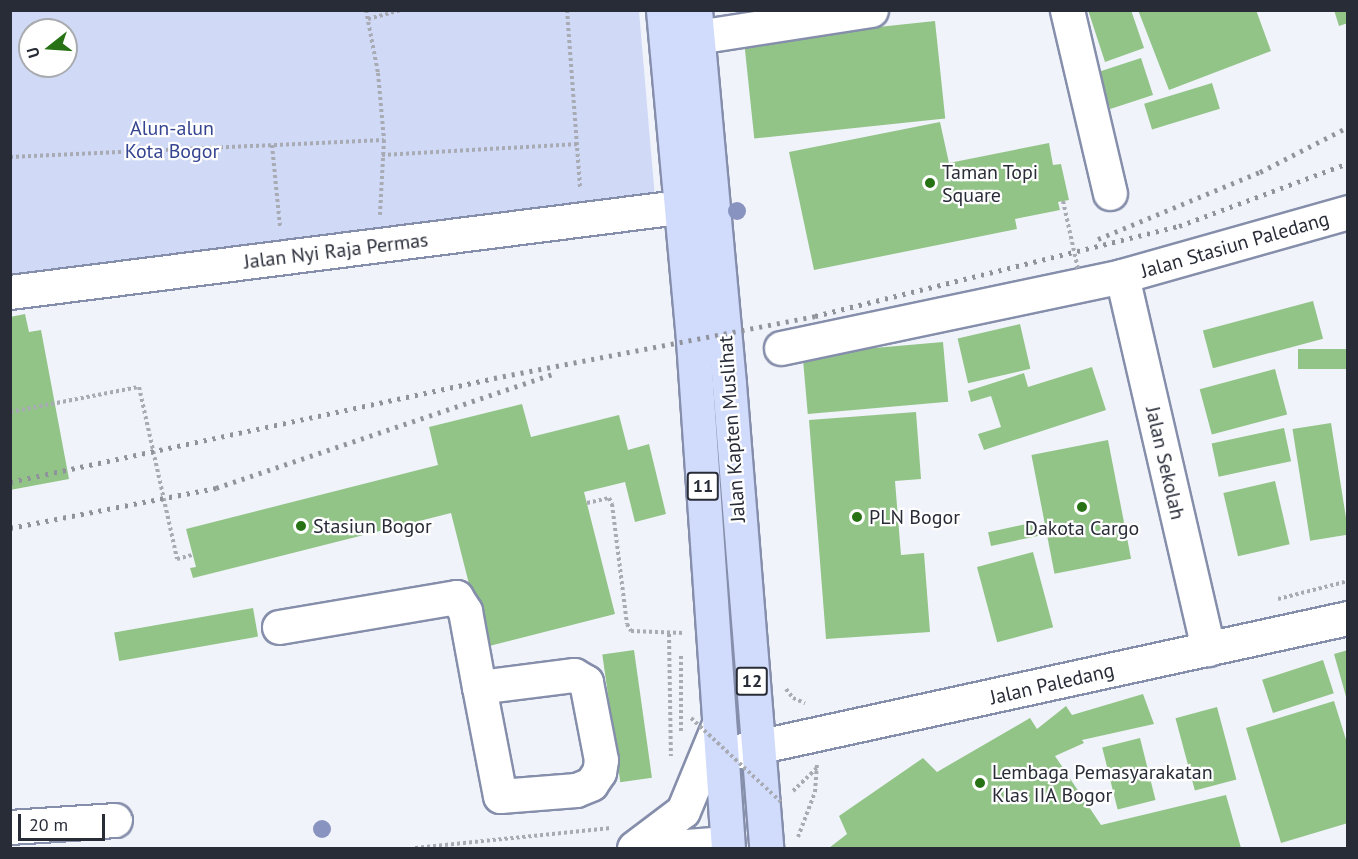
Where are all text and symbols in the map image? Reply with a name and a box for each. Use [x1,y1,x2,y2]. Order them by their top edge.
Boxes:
north arrow [18,18,78,78]
text: U [22,45,44,60]
park label: Alun-alun Kota Bogor [125,117,219,164]
place label: Taman Topi Square [942,160,1039,207]
marker: Taman Topi Square [923,176,937,190]
street label: Jalan Stasiun Paledang [1138,207,1332,283]
street label: Jalan Nyi Raja Permas [242,228,430,274]
street label: Jalan Kapten Muslihat [714,335,750,523]
street label: Jalan Sekolah [1140,404,1190,522]
road number: 11 [686,471,720,501]
marker: Dakota Cargo [1075,500,1089,514]
place label: PLN Bogor [869,505,960,529]
marker: PLN Bogor [850,510,864,524]
place label: Stasiun Bogor [313,514,432,538]
place label: Dakota Cargo [1025,516,1139,540]
marker: Stasiun Bogor [294,519,308,533]
street label: Jalan Paledang [988,658,1116,710]
road number: 12 [736,666,768,696]
place label: Lembaga Pemasyarakatan Klas IIA Bogor [992,760,1213,807]
marker: Lembaga Pemasyarakatan Klas IIA Bogor [973,776,987,790]
scale bar [21,802,108,840]
text: 20 m [29,813,68,836]

